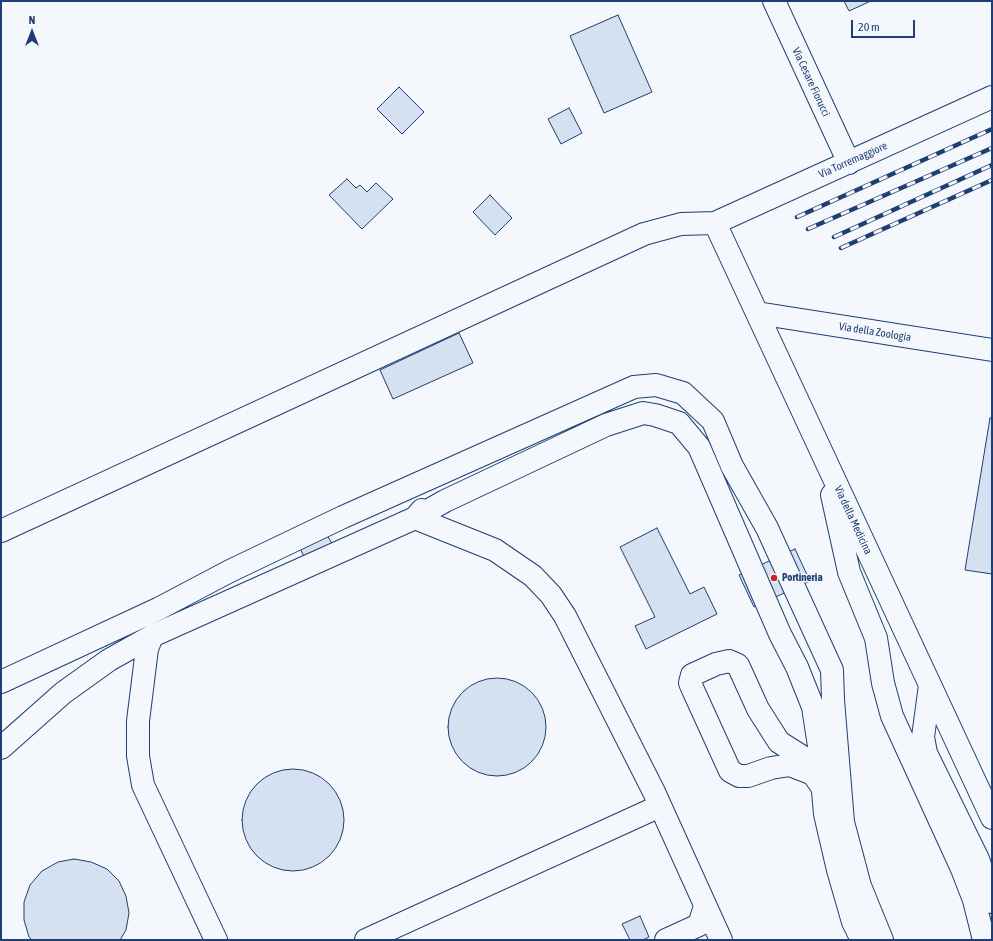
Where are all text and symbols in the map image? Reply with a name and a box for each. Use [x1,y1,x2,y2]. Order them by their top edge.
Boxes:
north arrow [12,12,52,52]
scale bar [853,12,917,38]
text: N [29,14,35,26]
text: 20 m [858,20,880,34]
street label: Via Cesare Fiorucci [789,45,833,119]
street label: Via Torremaggiore [817,139,889,181]
street label: Via della Zoologia [838,320,912,344]
street label: Via della Medicina [831,484,875,556]
place label: Portineria [782,571,823,585]
marker: Portineria [769,573,779,583]

